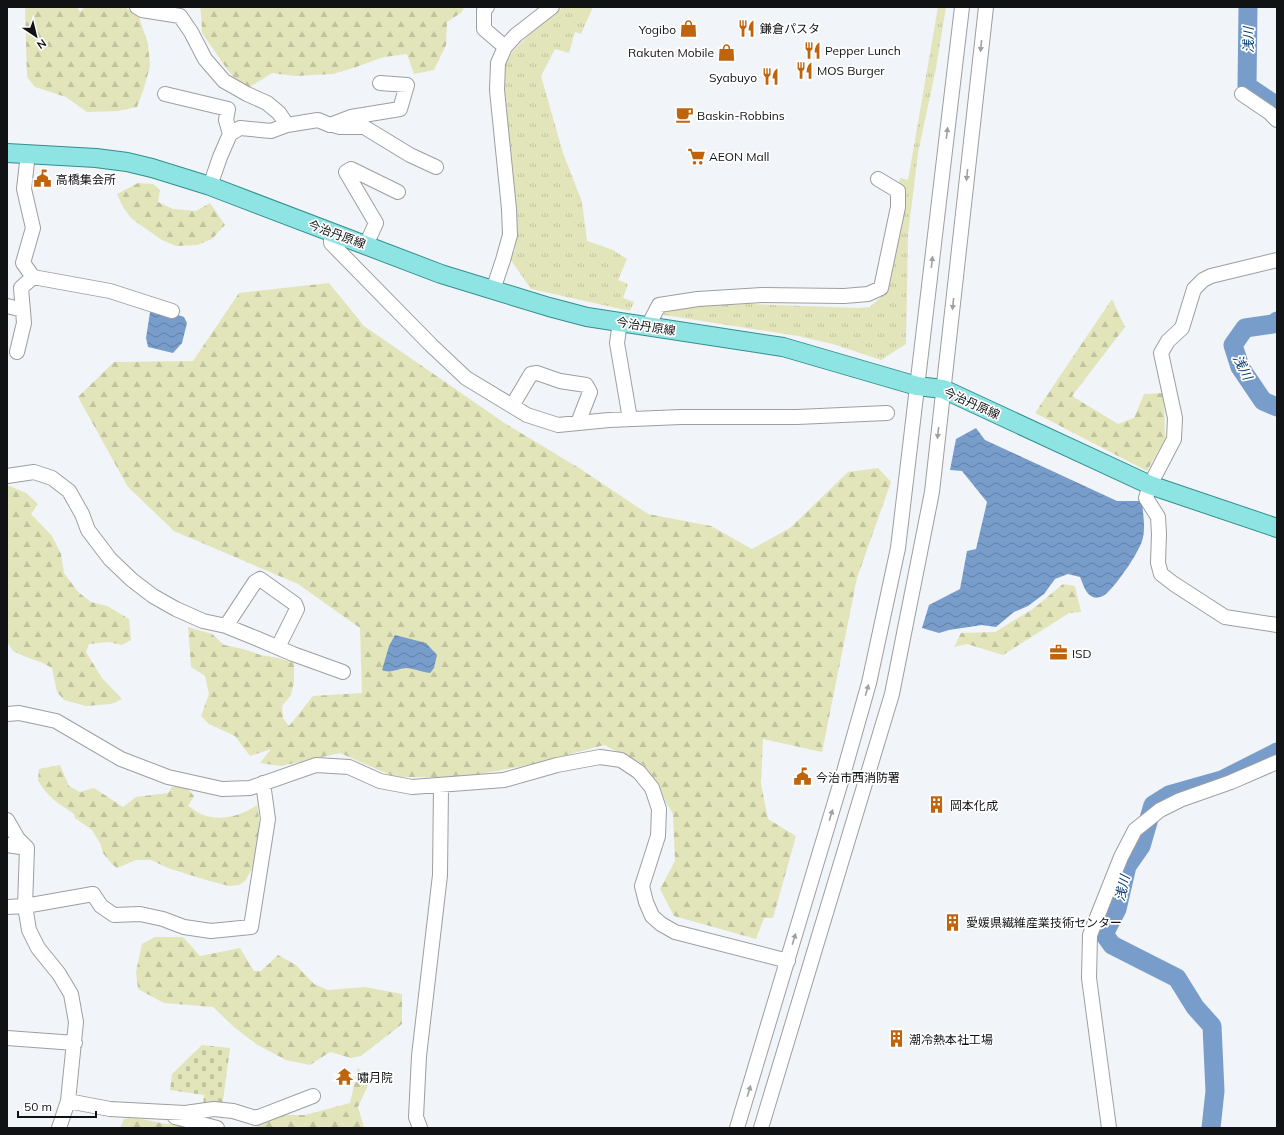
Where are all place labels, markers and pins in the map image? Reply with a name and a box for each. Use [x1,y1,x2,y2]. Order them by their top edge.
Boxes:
restaurant icon: 鎌倉パスタ [737,18,757,38]
shop icon: Yogibo [679,19,699,39]
place label: 鎌倉パスタ [760,21,820,36]
place label: Yogibo [638,22,676,37]
restaurant icon: Pepper Lunch [802,40,822,60]
shop icon: Rakuten Mobile [717,42,737,62]
place label: Pepper Lunch [825,43,901,58]
place label: Rakuten Mobile [628,45,714,60]
restaurant icon: MOS Burger [794,60,814,80]
place label: MOS Burger [817,63,885,78]
restaurant icon: Syabuyo [760,67,780,87]
place label: Syabuyo [709,70,757,85]
cafe icon: Baskin-Robbins [674,105,694,125]
place label: Baskin-Robbins [697,108,785,123]
supermarket icon: AEON Mall [686,146,706,166]
place label: AEON Mall [709,149,769,164]
public building icon: 高橋集会所 [33,169,53,189]
place label: 高橋集会所 [56,172,116,187]
office icon: ISD [1049,643,1069,663]
place label: ISD [1072,646,1092,661]
public building icon: 今治市西消防署 [793,767,813,787]
place label: 今治市西消防署 [816,770,900,785]
building icon: 岡本化成 [927,795,947,815]
place label: 岡本化成 [950,798,998,813]
building icon: 愛媛県繊維産業技術センター [943,912,963,932]
place label: 愛媛県繊維産業技術センター [966,915,1122,930]
building icon: 潮冷熱本社工場 [886,1029,906,1049]
place label: 潮冷熱本社工場 [909,1032,993,1047]
temple icon: 嘯月院 [334,1067,354,1087]
place label: 嘯月院 [357,1070,393,1085]

